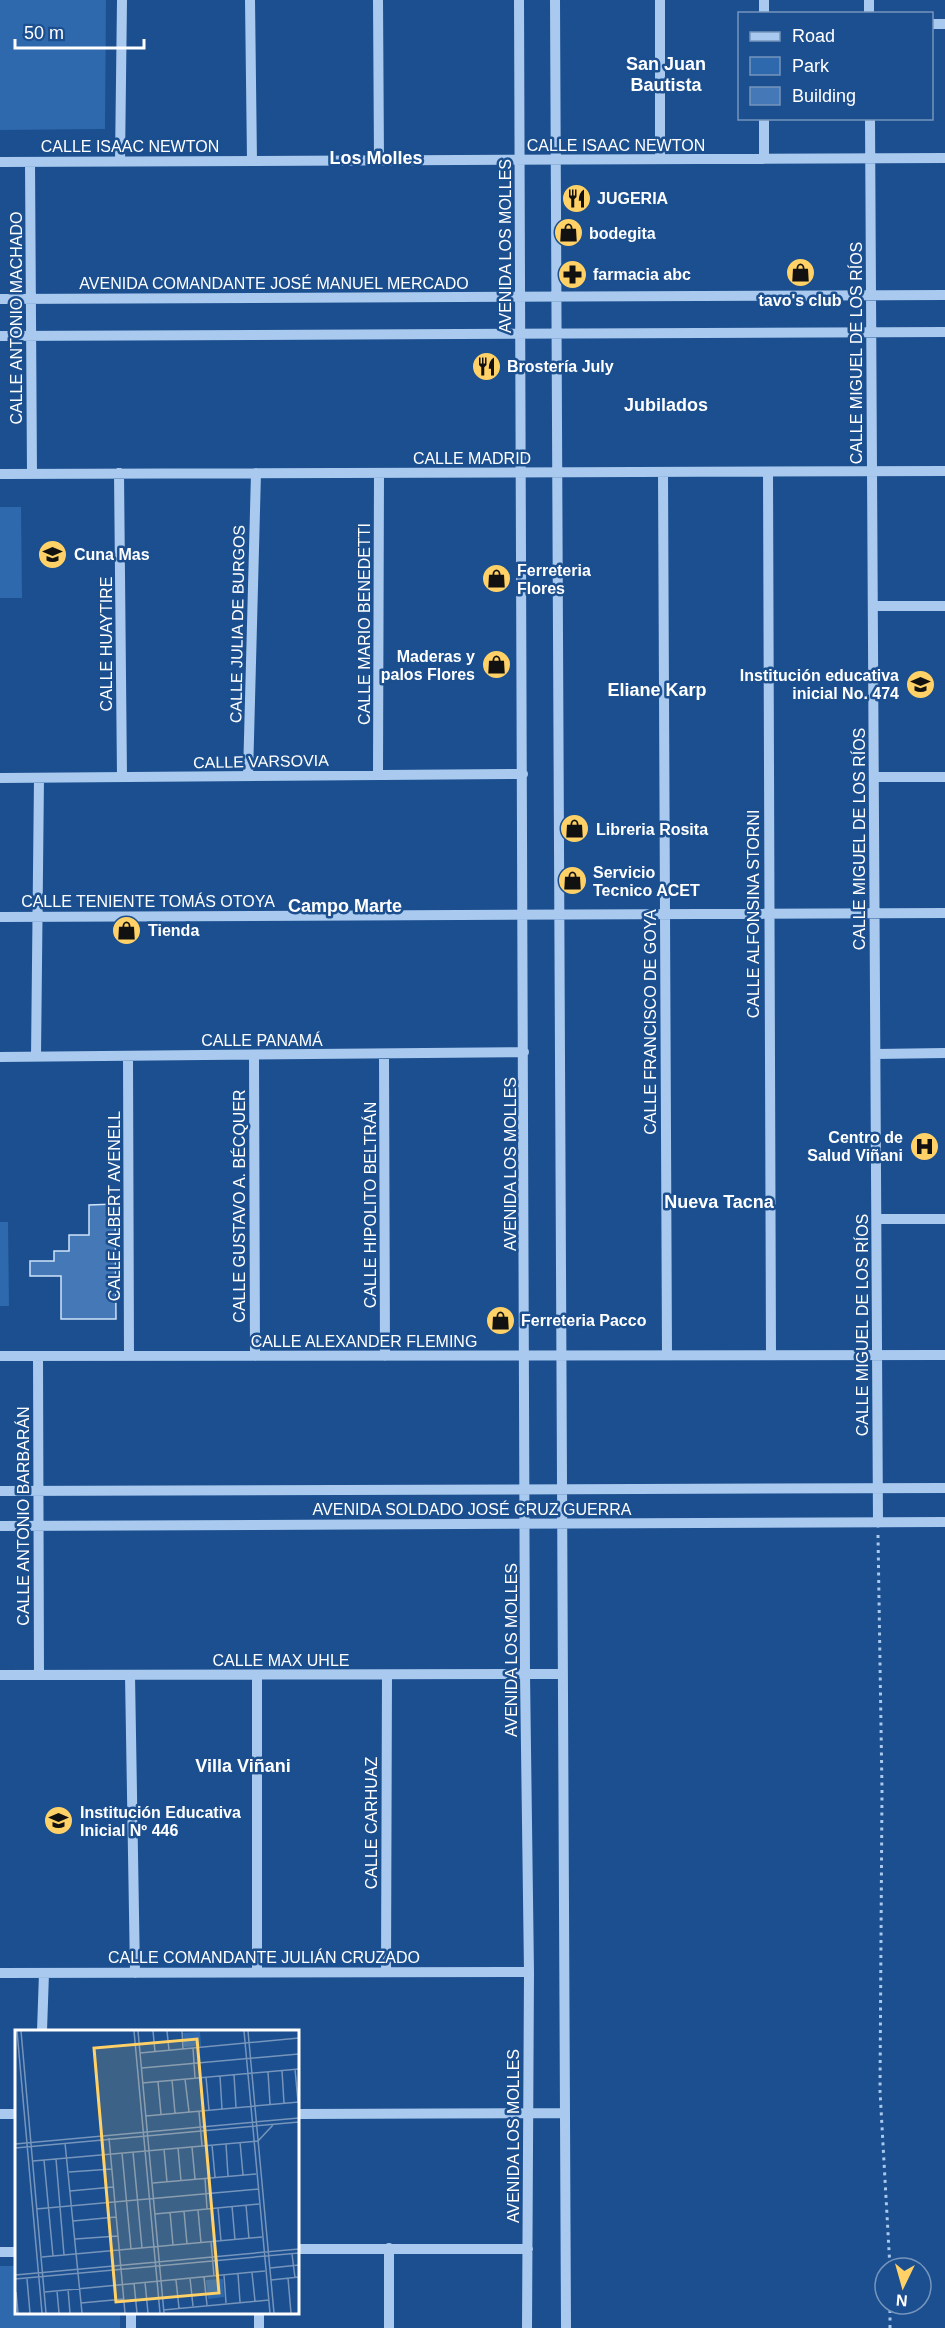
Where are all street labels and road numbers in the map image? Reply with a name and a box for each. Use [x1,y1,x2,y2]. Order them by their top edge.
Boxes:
street label: CALLE ISAAC NEWTON [527,137,705,154]
street label: CALLE ISAAC NEWTON [41,138,219,155]
street label: AVENIDA LOS MOLLES [497,159,514,333]
street label: CALLE ANTONIO MACHADO [8,211,25,425]
street label: CALLE MIGUEL DE LOS RÍOS [847,242,865,464]
street label: AVENIDA COMANDANTE JOSÉ MANUEL MERCADO [79,274,469,292]
street label: CALLE MADRID [413,450,531,467]
street label: CALLE MARIO BENEDETTI [356,523,373,725]
street label: CALLE JULIA DE BURGOS [227,525,248,723]
street label: CALLE HUAYTIRE [98,577,115,711]
street label: CALLE MIGUEL DE LOS RÍOS [850,728,868,950]
street label: CALLE VARSOVIA [193,752,329,771]
street label: CALLE ALFONSINA STORNI [745,810,762,1018]
street label: CALLE TENIENTE TOMÁS OTOYA [21,892,275,910]
street label: CALLE FRANCISCO DE GOYA [642,909,659,1135]
street label: CALLE PANAMÁ [201,1031,323,1049]
street label: AVENIDA LOS MOLLES [502,1077,519,1251]
street label: CALLE GUSTAVO A. BÉCQUER [230,1089,248,1323]
street label: CALLE HIPOLITO BELTRÁN [361,1102,379,1308]
street label: CALLE ALBERT AVENELL [106,1111,123,1301]
street label: CALLE MIGUEL DE LOS RÍOS [853,1214,871,1436]
street label: CALLE ALEXANDER FLEMING [251,1333,477,1350]
street label: CALLE ANTONIO BARBARÁN [14,1406,32,1626]
street label: AVENIDA SOLDADO JOSÉ CRUZ GUERRA [313,1500,632,1518]
street label: AVENIDA LOS MOLLES [503,1563,520,1737]
street label: CALLE MAX UHLE [213,1652,349,1669]
street label: CALLE CARHUAZ [363,1757,380,1889]
street label: CALLE COMANDANTE JULIÁN CRUZADO [108,1948,420,1966]
street label: AVENIDA LOS MOLLES [505,2049,522,2223]

